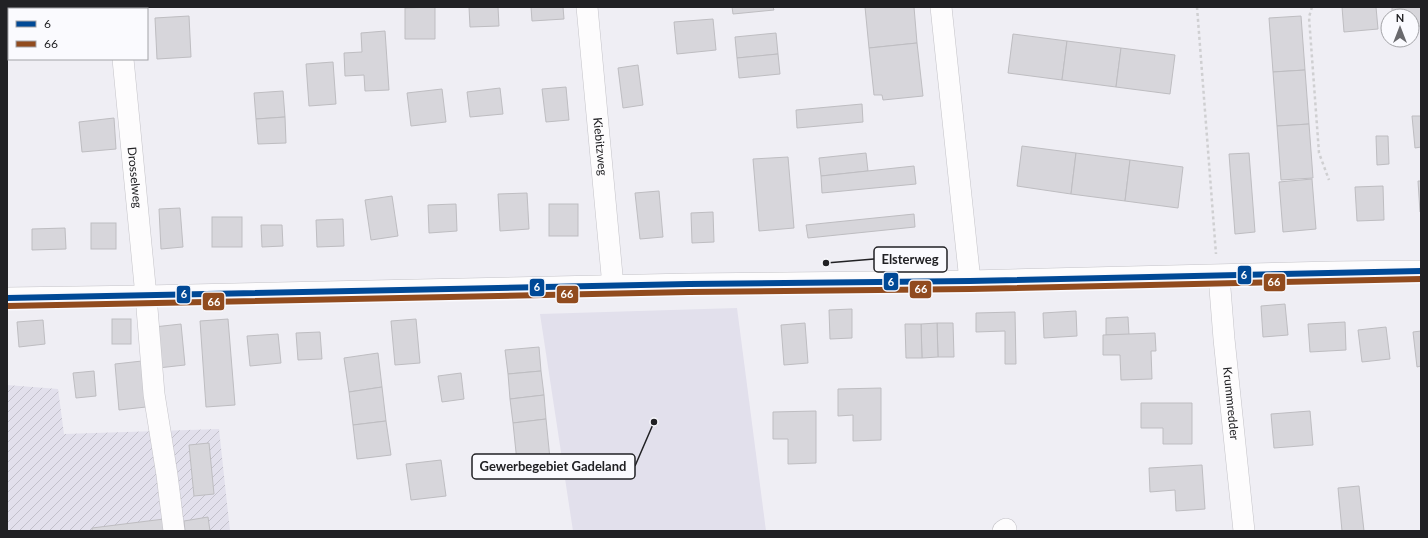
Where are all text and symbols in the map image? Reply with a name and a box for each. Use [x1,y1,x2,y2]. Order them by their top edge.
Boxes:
legend [8,8,148,60]
north arrow [1380,8,1420,48]
text: N [1396,11,1404,24]
text: 6 [44,16,51,31]
text: 66 [44,36,58,51]
street label: Kiebitzweg [590,117,611,176]
street label: Drosselweg [125,146,145,209]
callout: Elsterweg [874,247,947,272]
text: Elsterweg [881,251,939,267]
line badge: 6 [1237,265,1252,285]
text: 6 [1241,268,1248,281]
line badge: 6 [883,272,899,291]
line badge: 66 [1263,273,1286,292]
text: 6 [888,275,895,288]
text: 66 [1268,275,1281,288]
line badge: 6 [529,278,545,297]
text: 6 [534,280,541,293]
line badge: 66 [909,280,932,299]
text: 66 [915,282,928,295]
line badge: 6 [176,285,191,304]
line badge: 66 [556,285,579,304]
text: 6 [181,287,188,300]
text: 66 [561,287,574,300]
line badge: 66 [202,292,225,311]
text: 66 [208,295,221,308]
street label: Krummredder [1220,366,1243,441]
callout: Gewerbegebiet Gadeland [472,454,635,479]
text: Gewerbegebiet Gadeland [480,458,626,474]

